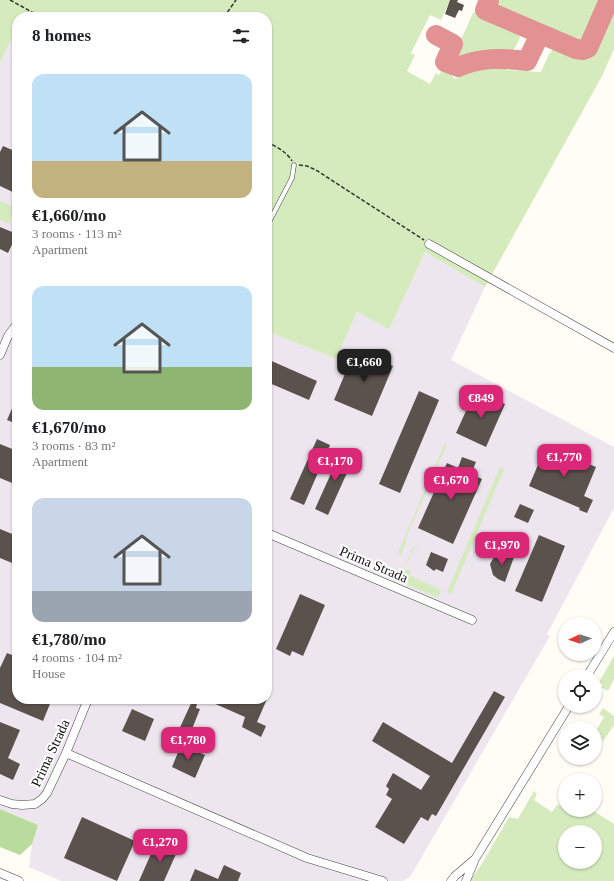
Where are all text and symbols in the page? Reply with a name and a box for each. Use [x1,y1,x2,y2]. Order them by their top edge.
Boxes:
icon: filters [230,25,252,47]
text: 8 homes [32,26,91,45]
icon: home [106,100,178,172]
text: €1,660/mo [32,206,106,225]
text: 3 rooms · 113 m² [32,226,121,241]
text: Apartment [32,242,88,257]
icon: home [106,312,178,384]
pin: €1,660 [331,349,397,383]
text: €1,660 [346,354,382,369]
pin: €849 [457,385,505,419]
text: €849 [468,390,494,405]
text: €1,670/mo [32,418,106,437]
text: 3 rooms · 83 m² [32,438,115,453]
pin: €1,770 [531,444,597,478]
pin: €1,170 [302,448,368,482]
text: €1,770 [546,449,582,464]
text: €1,170 [317,453,353,468]
text: Apartment [32,454,88,469]
pin: €1,670 [418,467,484,501]
text: €1,670 [433,472,469,487]
icon: home [106,524,178,596]
pin: €1,970 [469,532,535,566]
text: €1,970 [484,537,520,552]
street label: Prima Strada [337,543,411,586]
north arrow [558,617,602,661]
map controls [558,617,602,869]
text: €1,780/mo [32,630,106,649]
text: 4 rooms · 104 m² [32,650,122,665]
text: House [32,666,65,681]
button: locate [558,669,602,713]
street label: Prima Strada [28,716,73,789]
button: layers [558,721,602,765]
pin: €1,780 [155,727,221,761]
text: €1,780 [170,732,206,747]
button: + [558,773,602,817]
button: − [558,825,602,869]
pin: €1,270 [127,829,193,863]
text: €1,270 [142,834,178,849]

